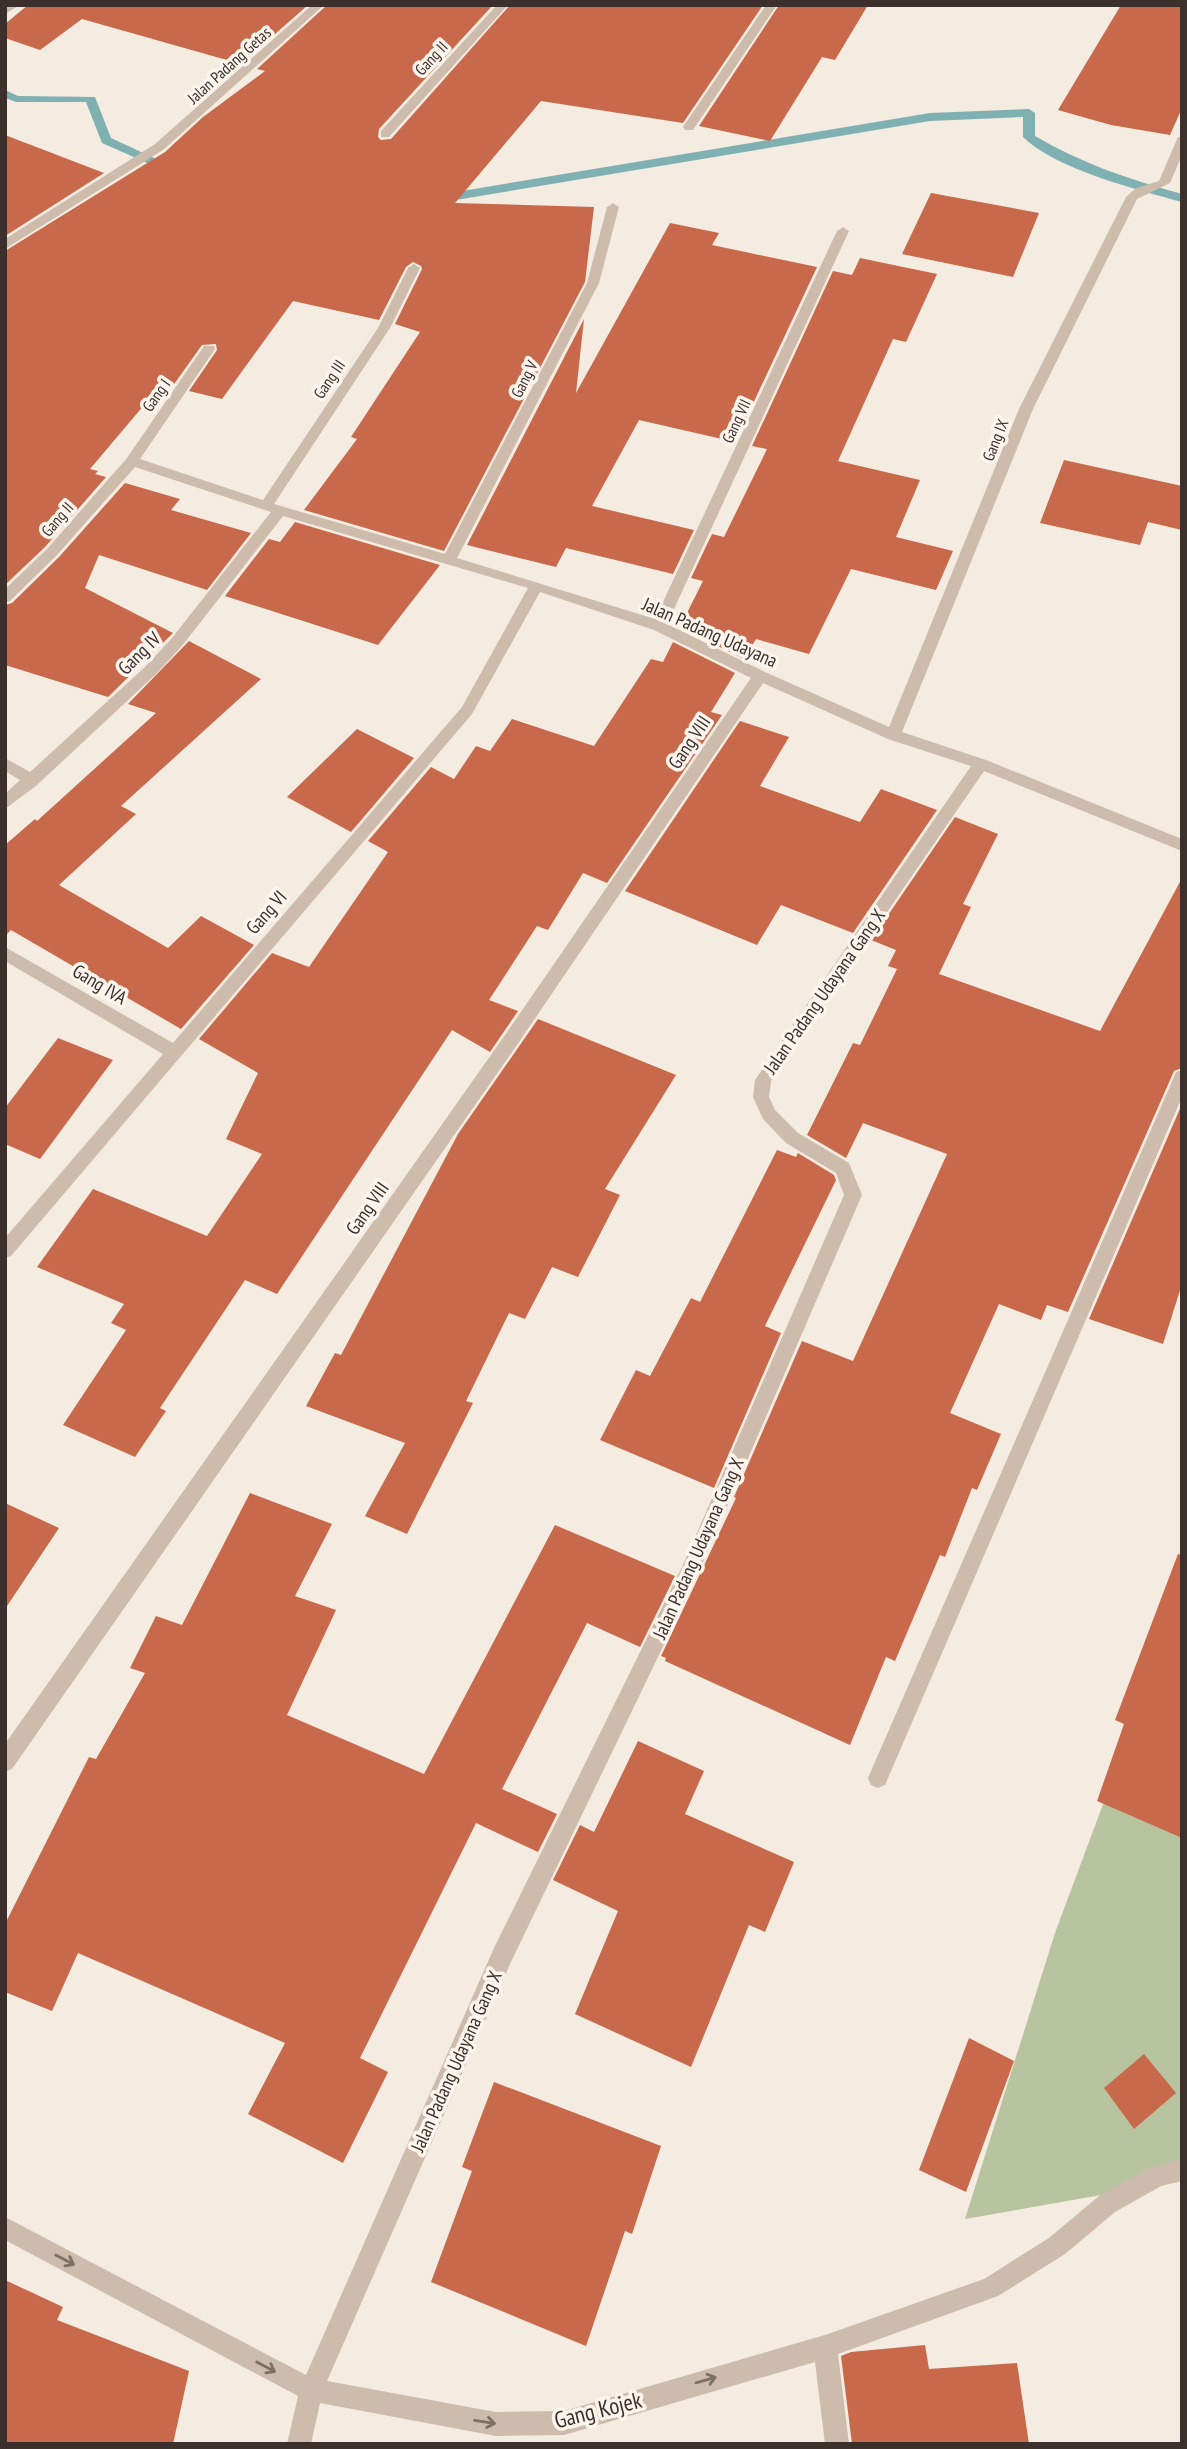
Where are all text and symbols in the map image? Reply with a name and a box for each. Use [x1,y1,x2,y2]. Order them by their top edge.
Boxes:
street label: Jalan Padang Getas [182,22,275,108]
street label: Gang II [410,37,452,79]
street label: Gang III [309,356,349,402]
street label: Gang V [506,357,542,401]
street label: Gang I [138,375,174,415]
street label: Gang VII [717,396,755,446]
street label: Gang IX [978,416,1012,464]
street label: Gang II [37,498,77,540]
street label: Jalan Padang Udayana [638,591,781,672]
street label: Gang IV [113,626,166,679]
street label: Gang VIII [663,711,715,773]
street label: Gang VI [240,885,292,939]
street label: Jalan Padang Udayana Gang X [757,904,890,1079]
street label: Gang IVA [69,959,131,1009]
street label: Gang VIII [340,1177,394,1239]
street label: Jalan Padang Udayana Gang X [647,1453,749,1643]
street label: Jalan Padang Udayana Gang X [405,1966,507,2156]
one-way arrow [55,2253,75,2267]
one-way arrow [256,2360,276,2374]
one-way arrow [695,2373,717,2386]
street label: Gang Kojek [551,2385,645,2434]
one-way arrow [473,2416,496,2429]

